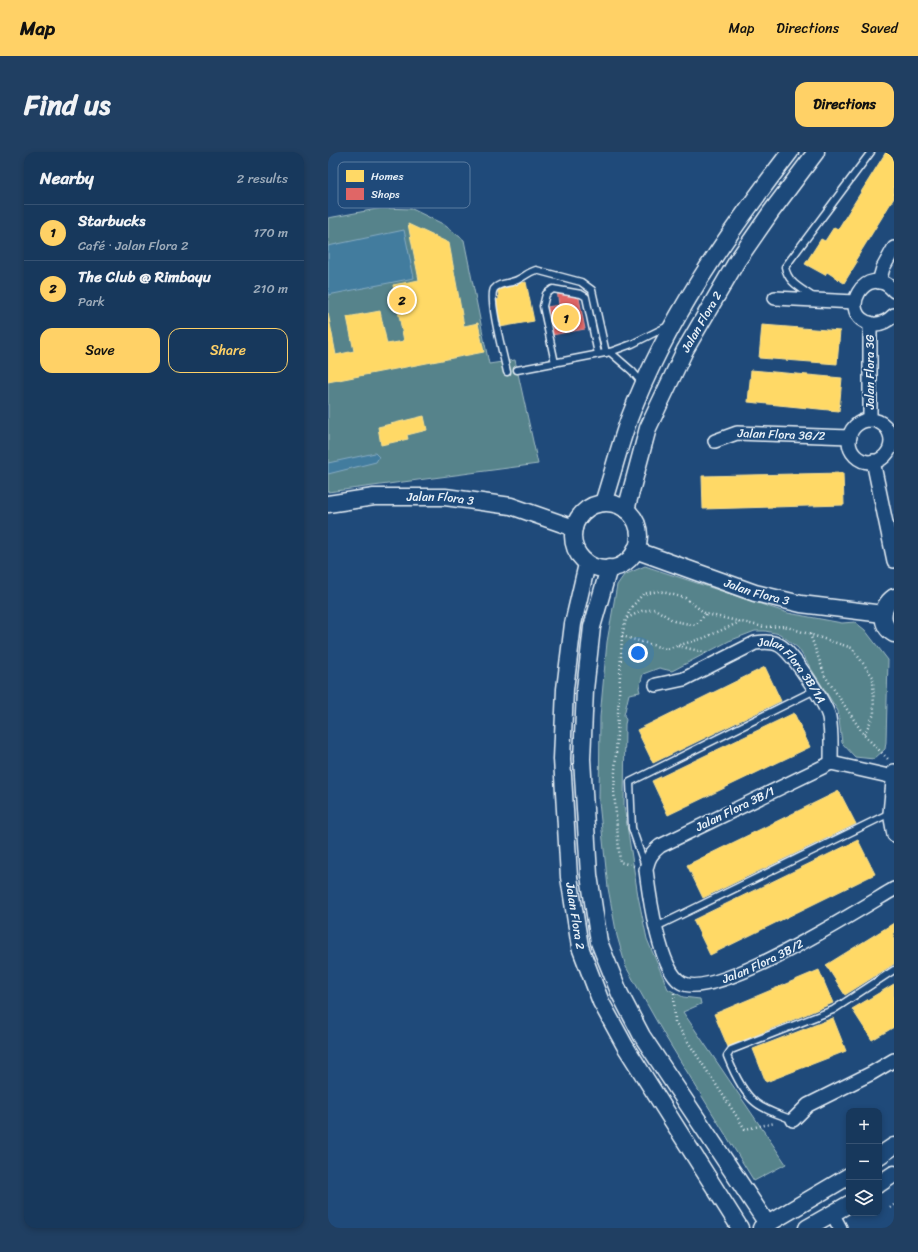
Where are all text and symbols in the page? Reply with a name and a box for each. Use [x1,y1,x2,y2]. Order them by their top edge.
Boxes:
text: Map [20,12,55,45]
text: Map [728,16,754,41]
text: Directions [776,16,839,41]
text: Saved [861,16,898,41]
text: Find us [24,80,111,129]
button: Directions [795,82,894,127]
legend [338,162,470,208]
text: Nearby [40,163,94,193]
text: 2 results [237,167,288,190]
text: Homes [371,167,404,186]
text: Shops [371,185,400,204]
text: Starbucks [78,208,145,234]
text: 1 [50,221,56,244]
text: 170 m [253,221,288,244]
text: Café · Jalan Flora 2 [78,234,189,257]
text: The Club @ Rimbayu [78,264,211,290]
text: 2 [49,277,57,300]
text: 210 m [253,277,288,300]
pin: 2 [389,285,415,315]
street label: Jalan Flora 2 [674,287,728,357]
text: Park [78,290,105,313]
pin: 1 [553,303,579,333]
button: Save [40,328,160,373]
button: Share [168,328,288,373]
street label: Jalan Flora 3G [859,334,881,410]
street label: Jalan Flora 3G/2 [736,422,826,447]
street label: Jalan Flora 3 [406,486,476,512]
street label: Jalan Flora 3 [720,571,792,612]
street label: Jalan Flora 3B/1A [756,631,832,708]
your location [628,643,648,663]
street label: Jalan Flora 3B/1 [691,780,778,838]
street label: Jalan Flora 2 [559,880,591,951]
street label: Jalan Flora 3B/2 [718,933,808,990]
map controls [846,1108,882,1216]
button: + [846,1108,882,1144]
button: − [846,1144,882,1180]
button: layers [846,1180,882,1216]

